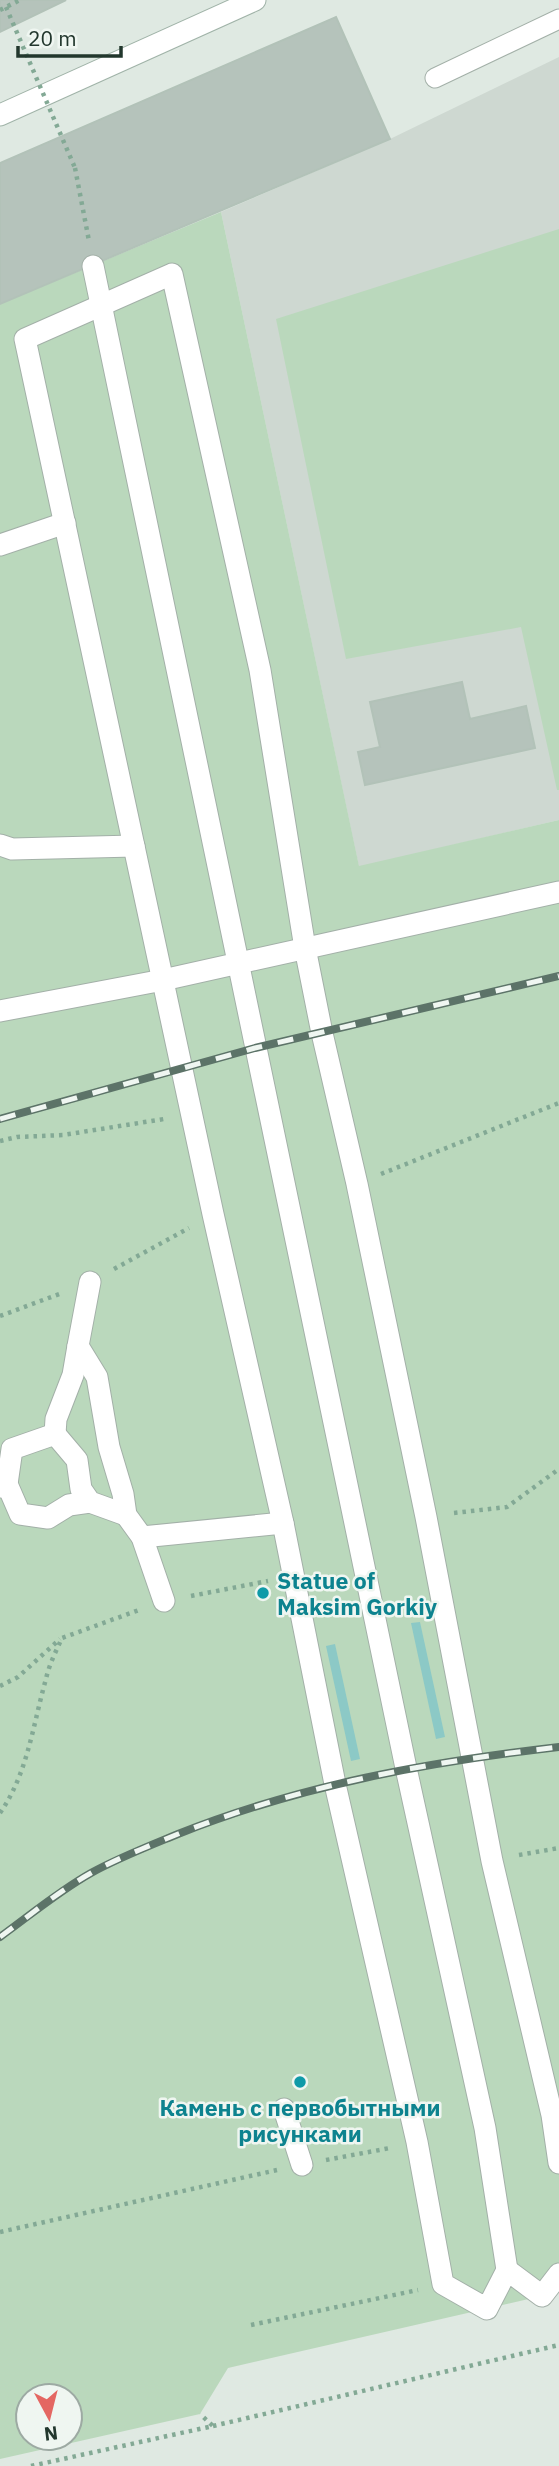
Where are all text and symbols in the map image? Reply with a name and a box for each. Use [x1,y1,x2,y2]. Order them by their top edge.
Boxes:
scale bar [18,14,121,58]
text: 20 m [28,24,77,52]
place label: Statue of Maksim Gorkiy [277,1565,438,1621]
marker: Statue of Maksim Gorkiy [255,1585,271,1601]
marker: Камень с первобытными рисунками [292,2074,308,2090]
place label: Камень с первобытными рисунками [159,2092,441,2148]
north arrow [14,2382,84,2452]
text: N [43,2421,59,2447]

